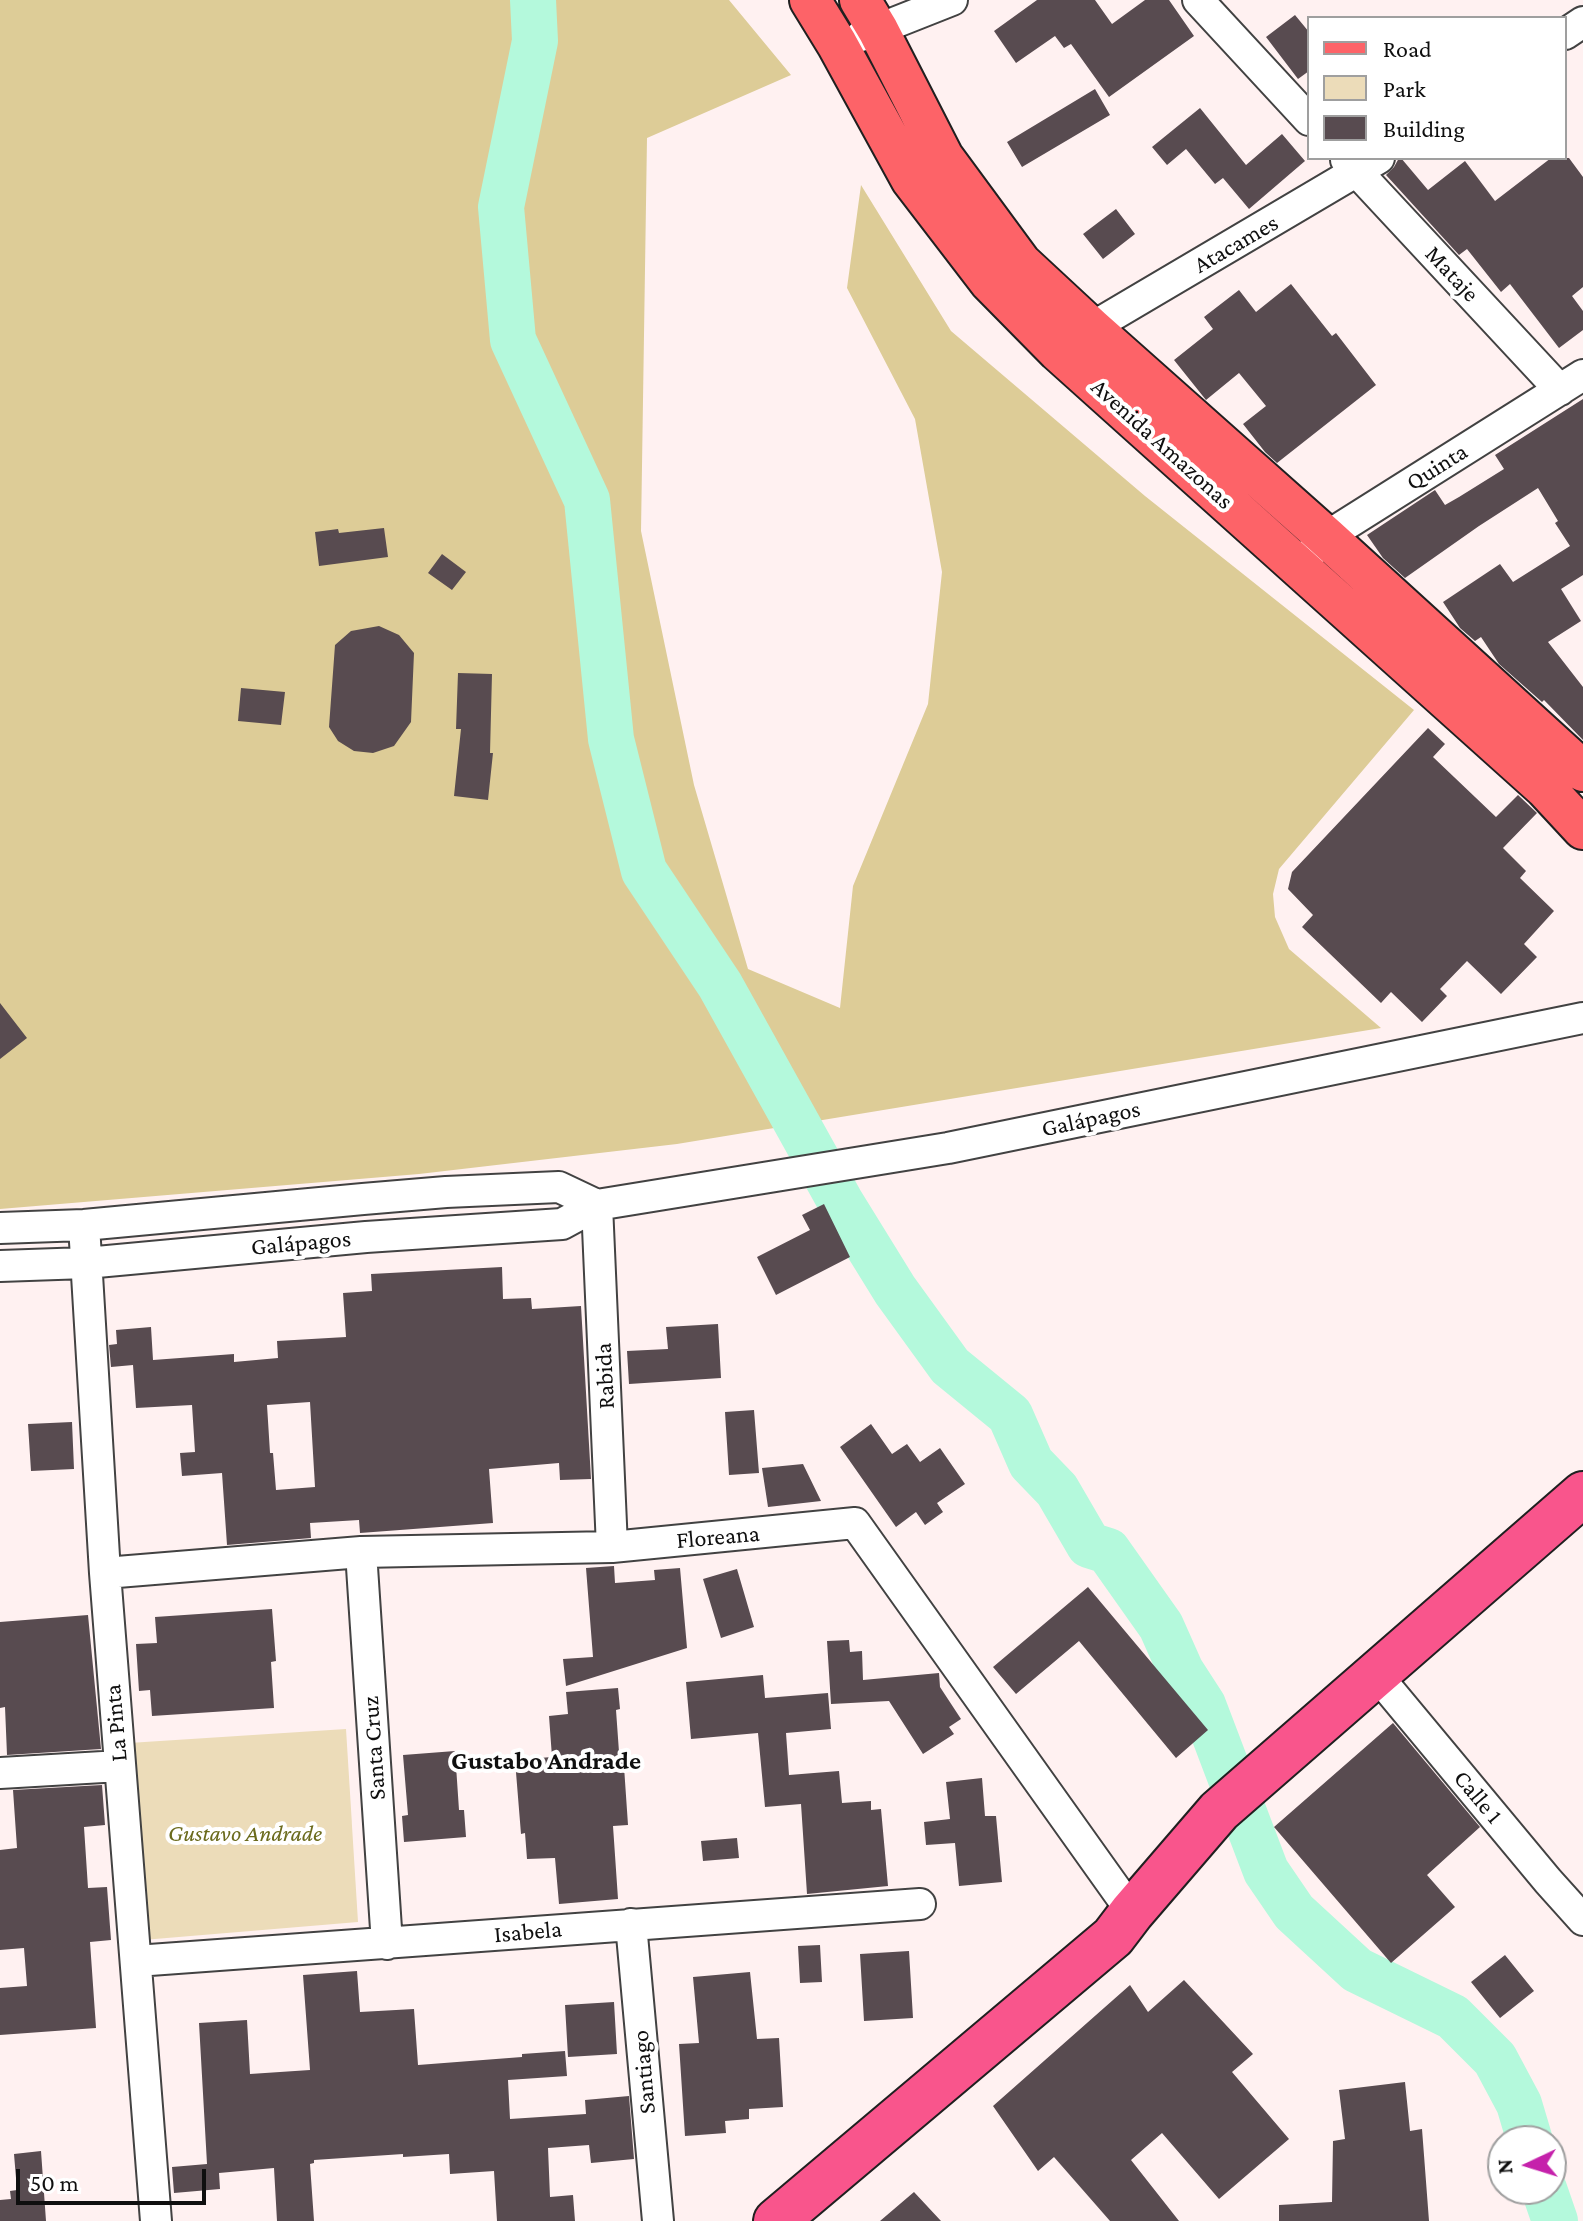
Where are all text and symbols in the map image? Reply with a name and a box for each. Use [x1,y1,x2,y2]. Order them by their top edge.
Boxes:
legend [1307,16,1567,160]
text: Road [1383,35,1432,62]
text: Park [1383,75,1426,102]
text: Building [1383,115,1465,142]
street label: Atacames [1189,208,1283,280]
street label: Mataje [1419,240,1485,308]
street label: Avenida Amazonas [1085,373,1239,515]
street label: Quinta [1401,437,1473,497]
street label: Galápagos [1039,1094,1143,1144]
street label: Galápagos [250,1224,352,1262]
street label: Rabida [589,1342,621,1410]
street label: Floreana [675,1519,761,1555]
street label: La Pinta [98,1683,134,1763]
street label: Santa Cruz [356,1695,392,1801]
district label: Gustabo Andrade [451,1745,641,1777]
street label: Calle 1 [1447,1764,1509,1830]
park label: Gustavo Andrade [168,1820,322,1848]
street label: Isabela [493,1915,563,1949]
street label: Santiago [626,2029,662,2115]
north arrow [1487,2125,1567,2205]
scale bar [20,2153,210,2203]
text: N [1492,2158,1518,2175]
text: 50 m [30,2169,79,2196]

